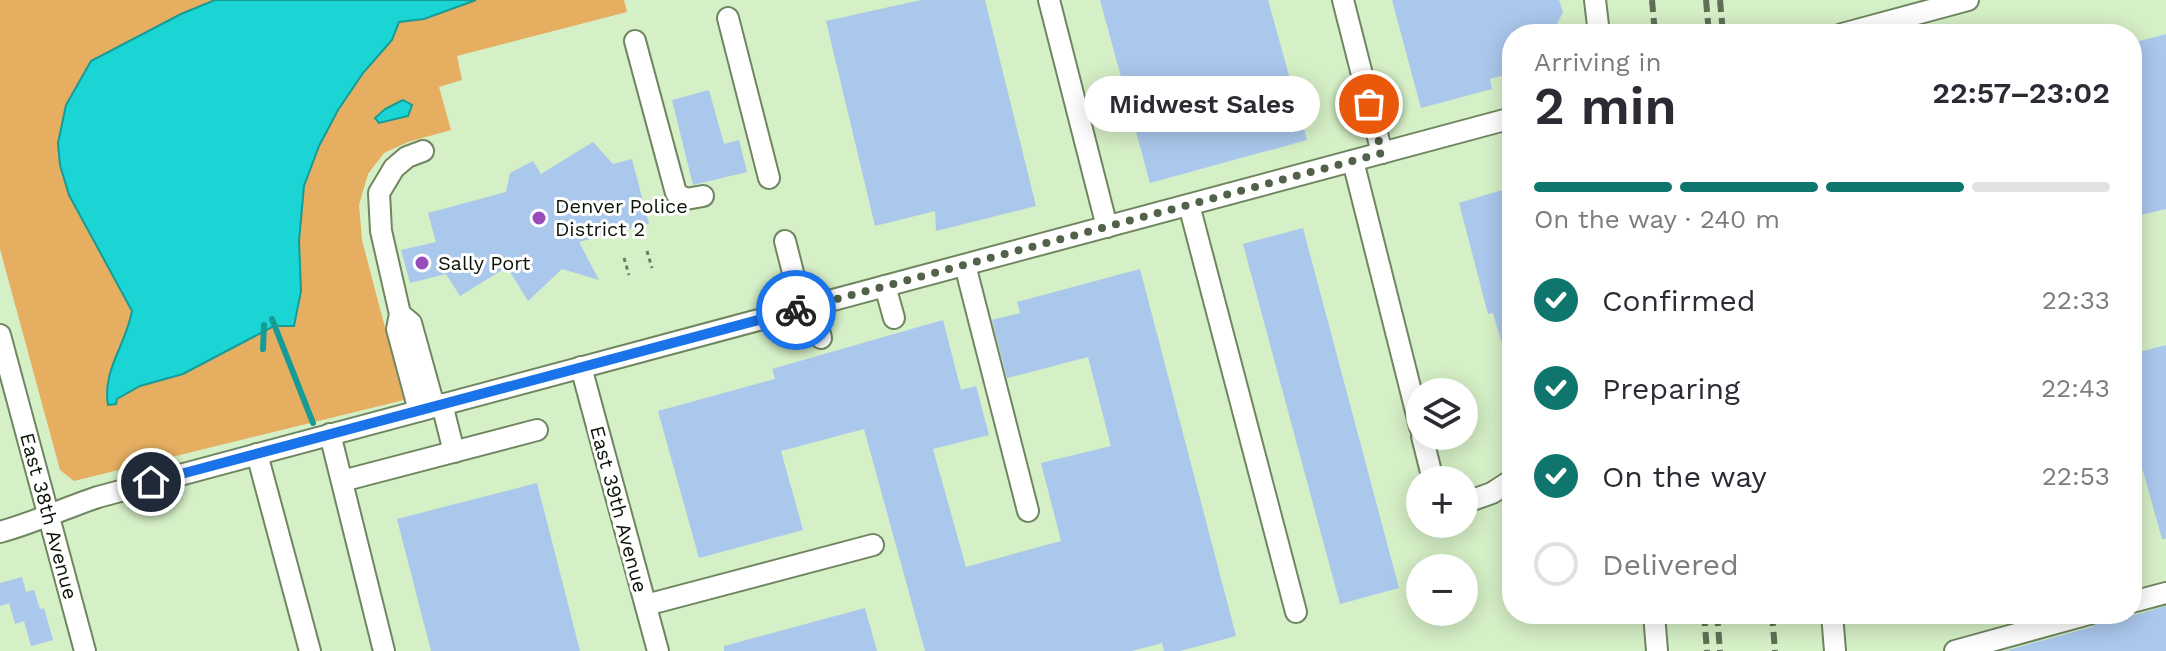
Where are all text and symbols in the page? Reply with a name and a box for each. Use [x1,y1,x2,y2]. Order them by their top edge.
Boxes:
text: Arriving in [1534,47,1662,77]
pin [1335,70,1403,138]
text: 22:57–23:02 [1932,75,2110,110]
callout: Midwest Sales [1085,76,1321,132]
text: 2 min [1534,76,1677,137]
icon: bag [1347,82,1391,126]
text: Midwest Sales [1109,89,1295,119]
place label: Denver Police District 2 [555,194,688,241]
text: On the way · 240 m [1534,204,1780,234]
marker: Denver Police District 2 [530,209,548,227]
place label: Sally Port [438,251,531,275]
marker: Sally Port [413,254,431,272]
courier [756,270,836,350]
icon: check [1534,278,1578,322]
text: Confirmed [1602,283,1756,318]
text: 22:33 [2042,285,2110,315]
icon: bike [774,288,818,332]
icon: check [1534,366,1578,410]
text: Preparing [1602,371,1740,406]
text: 22:43 [2041,373,2110,403]
map controls [1406,378,1478,626]
button: layers [1406,378,1478,450]
street label: East 39th Avenue [585,423,653,595]
street label: East 38th Avenue [15,430,83,602]
pin [117,448,185,516]
icon: check [1534,454,1578,498]
text: On the way [1602,459,1767,494]
icon: home [129,460,173,504]
text: 22:53 [2042,461,2110,491]
button: + [1406,466,1478,538]
text: Delivered [1602,547,1739,582]
button: − [1406,554,1478,626]

